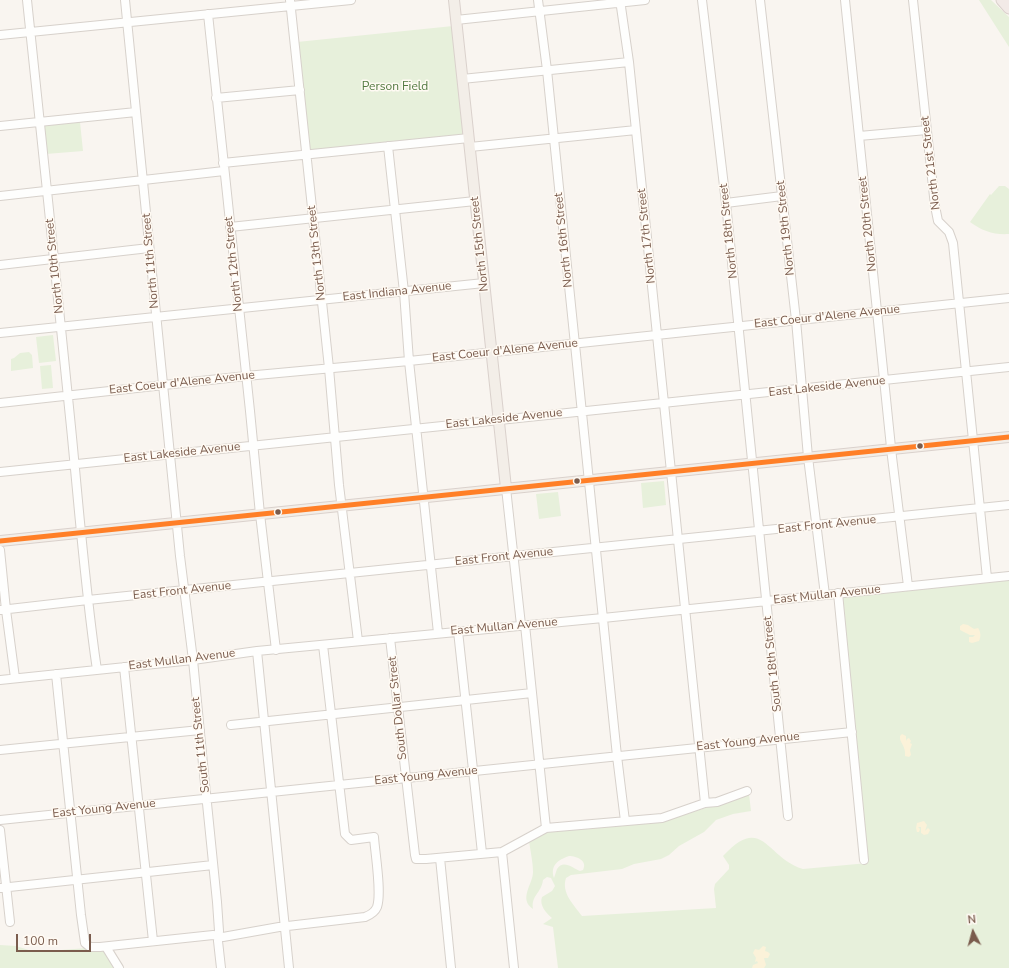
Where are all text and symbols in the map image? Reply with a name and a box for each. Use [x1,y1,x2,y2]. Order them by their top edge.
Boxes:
park label: Person Field [362,80,428,94]
street label: North 21st Street [918,115,944,211]
street label: North 20th Street [856,176,880,272]
street label: North 19th Street [774,180,798,276]
street label: North 18th Street [717,183,741,279]
street label: North 17th Street [635,188,659,284]
street label: North 16th Street [552,192,576,288]
street label: North 15th Street [468,196,492,292]
street label: North 13th Street [305,205,329,301]
street label: North 11th Street [140,213,162,309]
street label: North 12th Street [222,216,246,312]
street label: North 10th Street [43,218,67,314]
street label: East Indiana Avenue [342,279,452,305]
street label: East Coeur d'Alene Avenue [753,302,901,332]
street label: East Coeur d'Alene Avenue [431,336,579,366]
street label: East Coeur d'Alene Avenue [108,368,256,398]
street label: East Lakeside Avenue [768,374,886,400]
street label: East Lakeside Avenue [445,406,563,432]
street label: East Lakeside Avenue [123,440,241,466]
unlabelled marker [915,441,925,451]
unlabelled marker [572,476,582,486]
unlabelled marker [273,507,283,517]
street label: East Front Avenue [777,513,877,537]
street label: East Front Avenue [454,545,554,569]
street label: East Front Avenue [132,579,232,603]
street label: East Mullan Avenue [773,582,881,608]
street label: East Mullan Avenue [450,615,558,639]
street label: South 18th Street [761,615,785,713]
street label: East Mullan Avenue [128,646,236,674]
street label: South Dollar Street [385,656,411,760]
street label: South 11th Street [189,696,213,794]
street label: East Young Avenue [696,729,800,755]
street label: East Young Avenue [374,763,478,789]
street label: East Young Avenue [52,796,156,822]
north arrow [953,912,993,952]
text: N [967,912,977,927]
scale bar [18,926,93,952]
text: 100 m [23,933,58,949]

